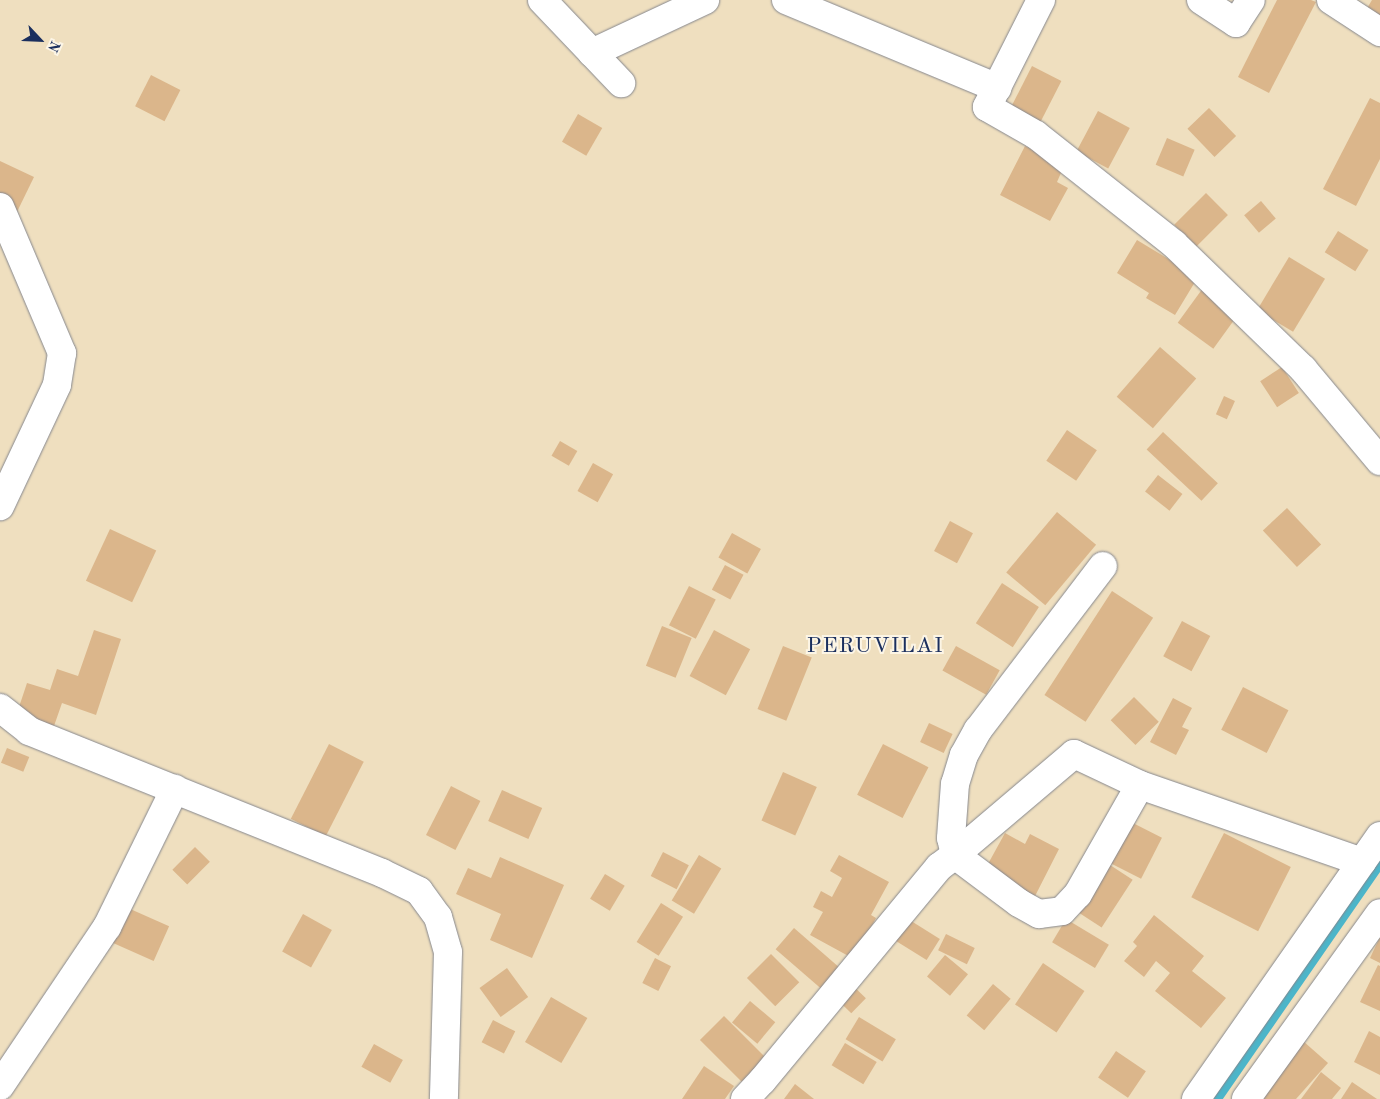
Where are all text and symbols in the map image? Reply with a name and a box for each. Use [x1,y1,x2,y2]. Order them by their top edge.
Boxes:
north arrow [15,15,65,65]
text: N [45,39,62,54]
district label: PERUVILAI [805,634,945,660]

